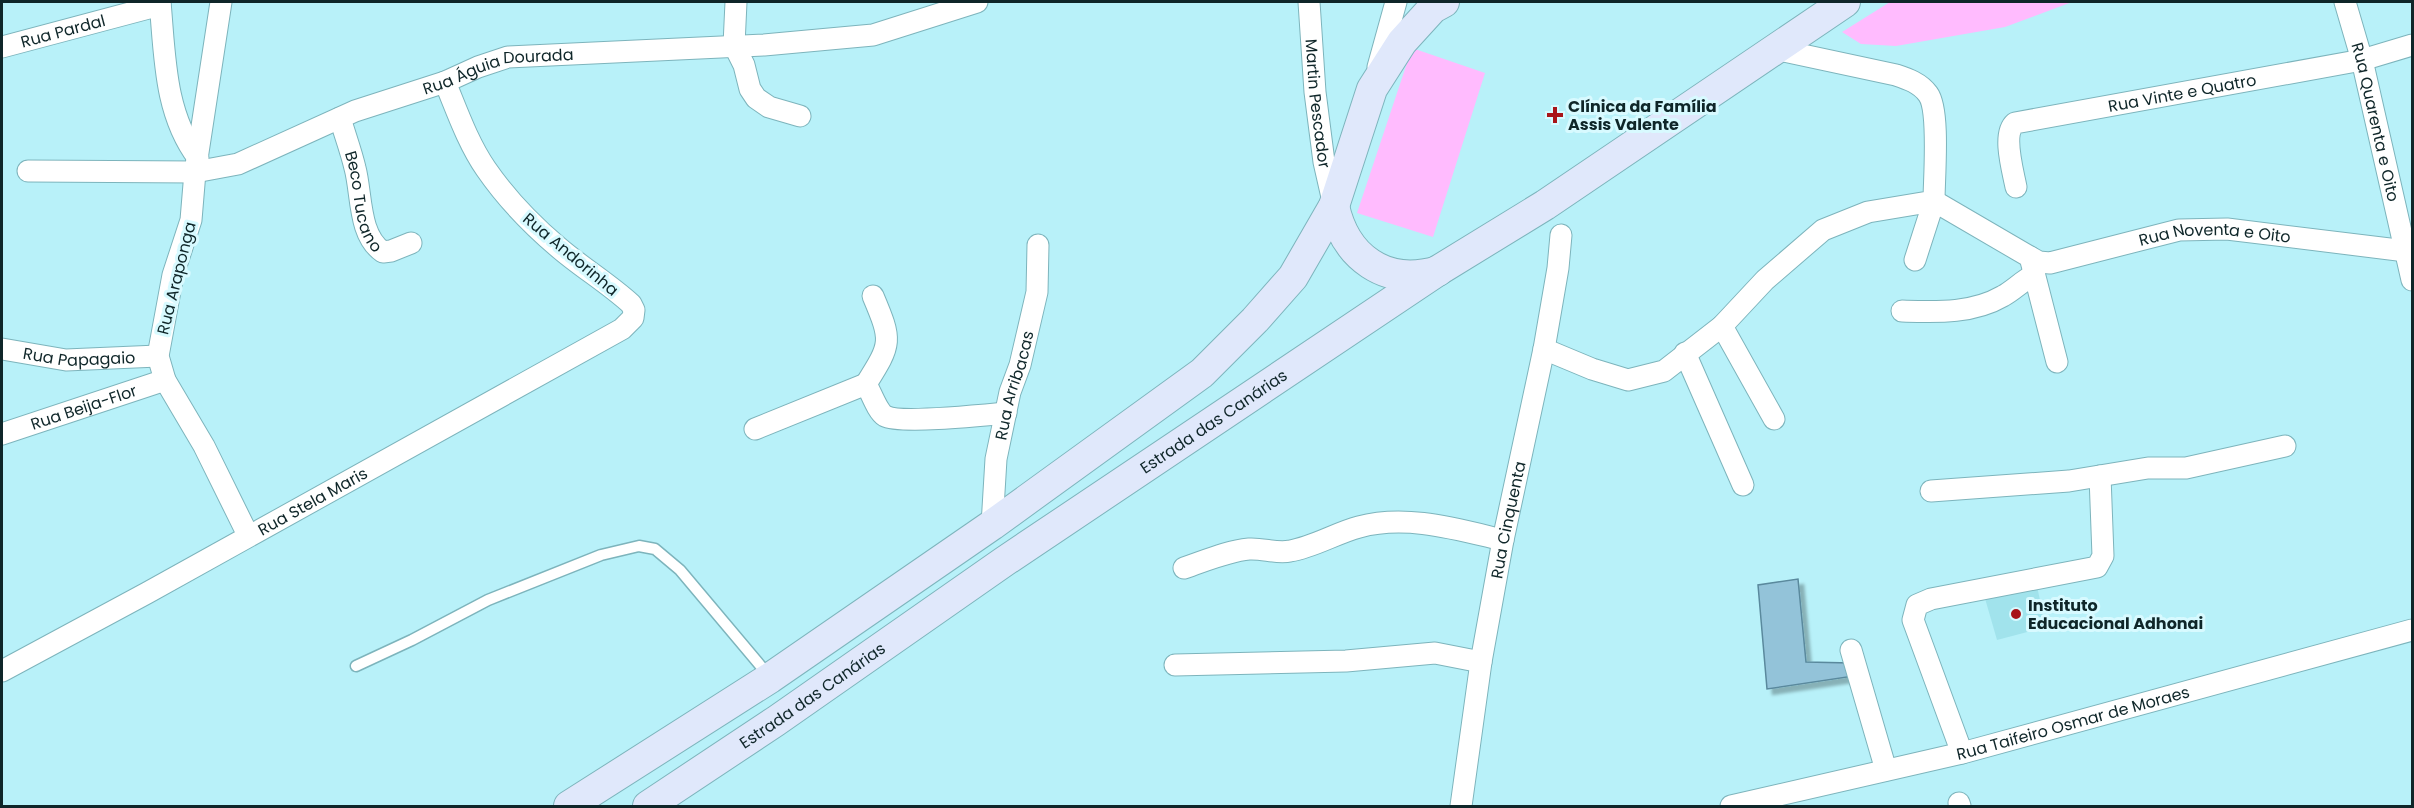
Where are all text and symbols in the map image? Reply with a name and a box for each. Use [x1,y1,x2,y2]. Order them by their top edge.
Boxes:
street label: Rua Pardal [18,9,108,54]
street label: Martin Pescador [1299,38,1336,171]
street label: Rua Quarenta e Oito [2345,40,2405,204]
street label: Rua Águia Dourada [420,43,574,100]
street label: Rua Vinte e Quatro [2106,68,2258,118]
place label: Clínica da Família Assis Valente [1568,95,1717,136]
marker: Clínica da Família Assis Valente [1546,106,1564,124]
street label: Beco Tucano [339,148,388,258]
street label: Rua Andorinha [518,208,623,301]
street label: Rua Noventa e Oito [2136,218,2292,252]
street label: Rua Araponga [151,219,202,337]
street label: Rua Arribacas [989,329,1040,442]
street label: Rua Papagaio [21,342,136,372]
street label: Estrada das Canárias [1136,364,1292,479]
street label: Rua Beija-Flor [28,379,140,436]
street label: Rua Cinquenta [1485,459,1532,581]
street label: Rua Stela Maris [254,462,372,541]
place label: Instituto Educacional Adhonai [2028,594,2203,635]
marker: Instituto Educacional Adhonai [2009,607,2023,621]
street label: Estrada das Canárias [735,637,890,754]
street label: Rua Taifeiro Osmar de Moraes [1954,680,2192,766]

